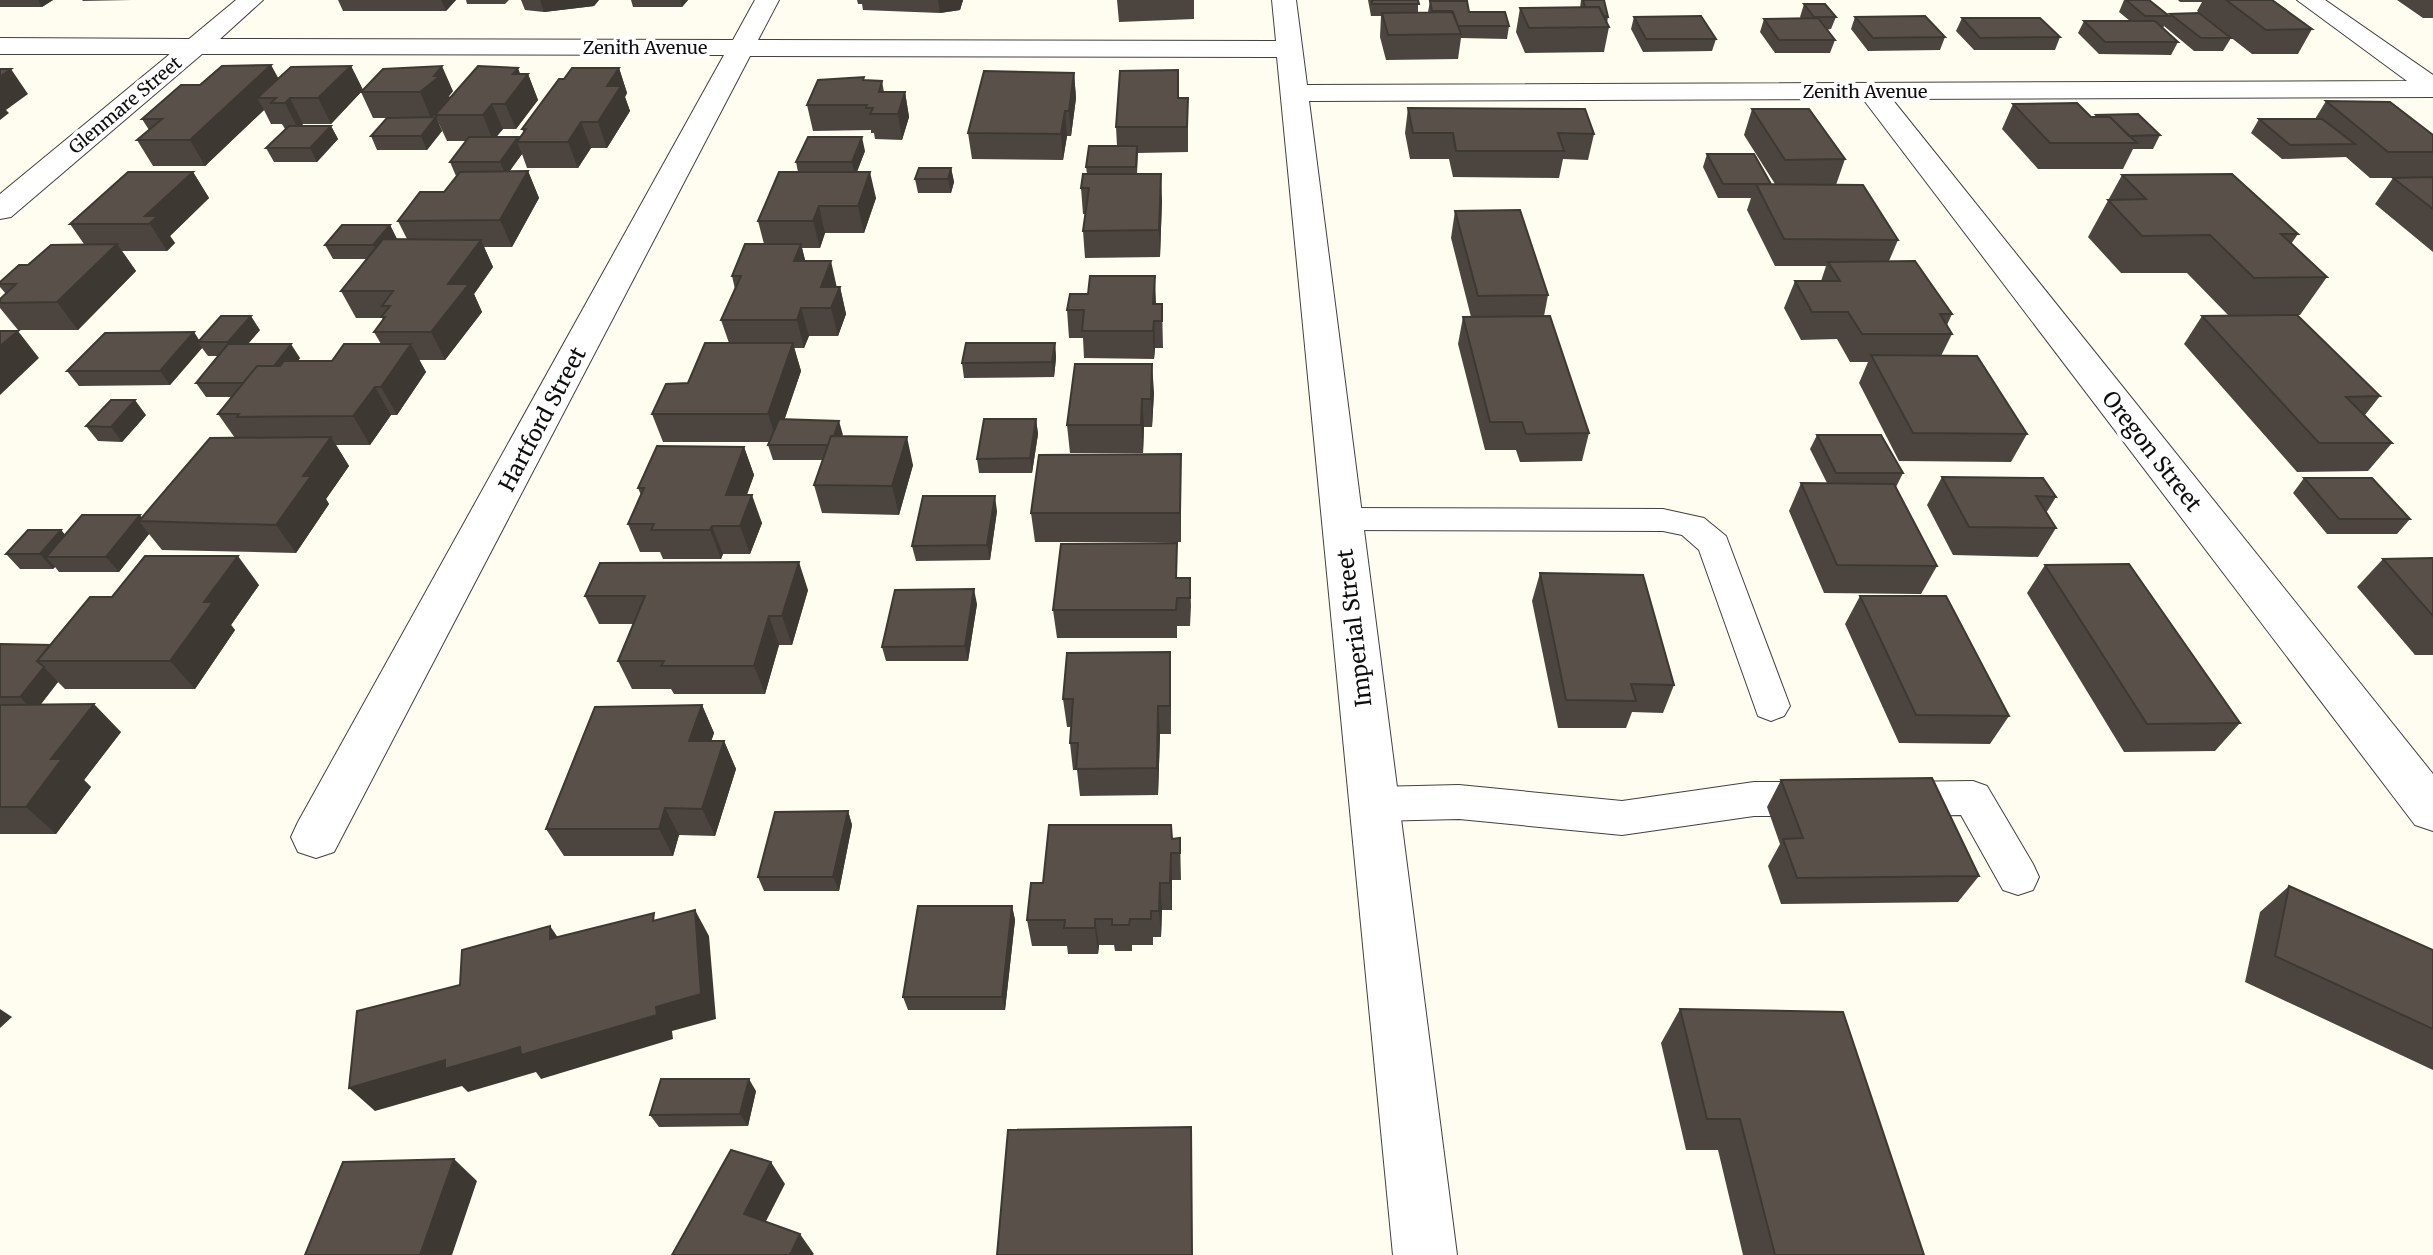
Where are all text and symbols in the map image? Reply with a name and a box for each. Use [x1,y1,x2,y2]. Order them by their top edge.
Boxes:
street label: Zenith Avenue [583,36,707,59]
street label: Glenmare Street [64,51,186,159]
street label: Zenith Avenue [1803,80,1927,103]
street label: Hartford Street [492,342,592,496]
street label: Oregon Street [2096,385,2208,517]
street label: Imperial Street [1330,547,1378,709]

